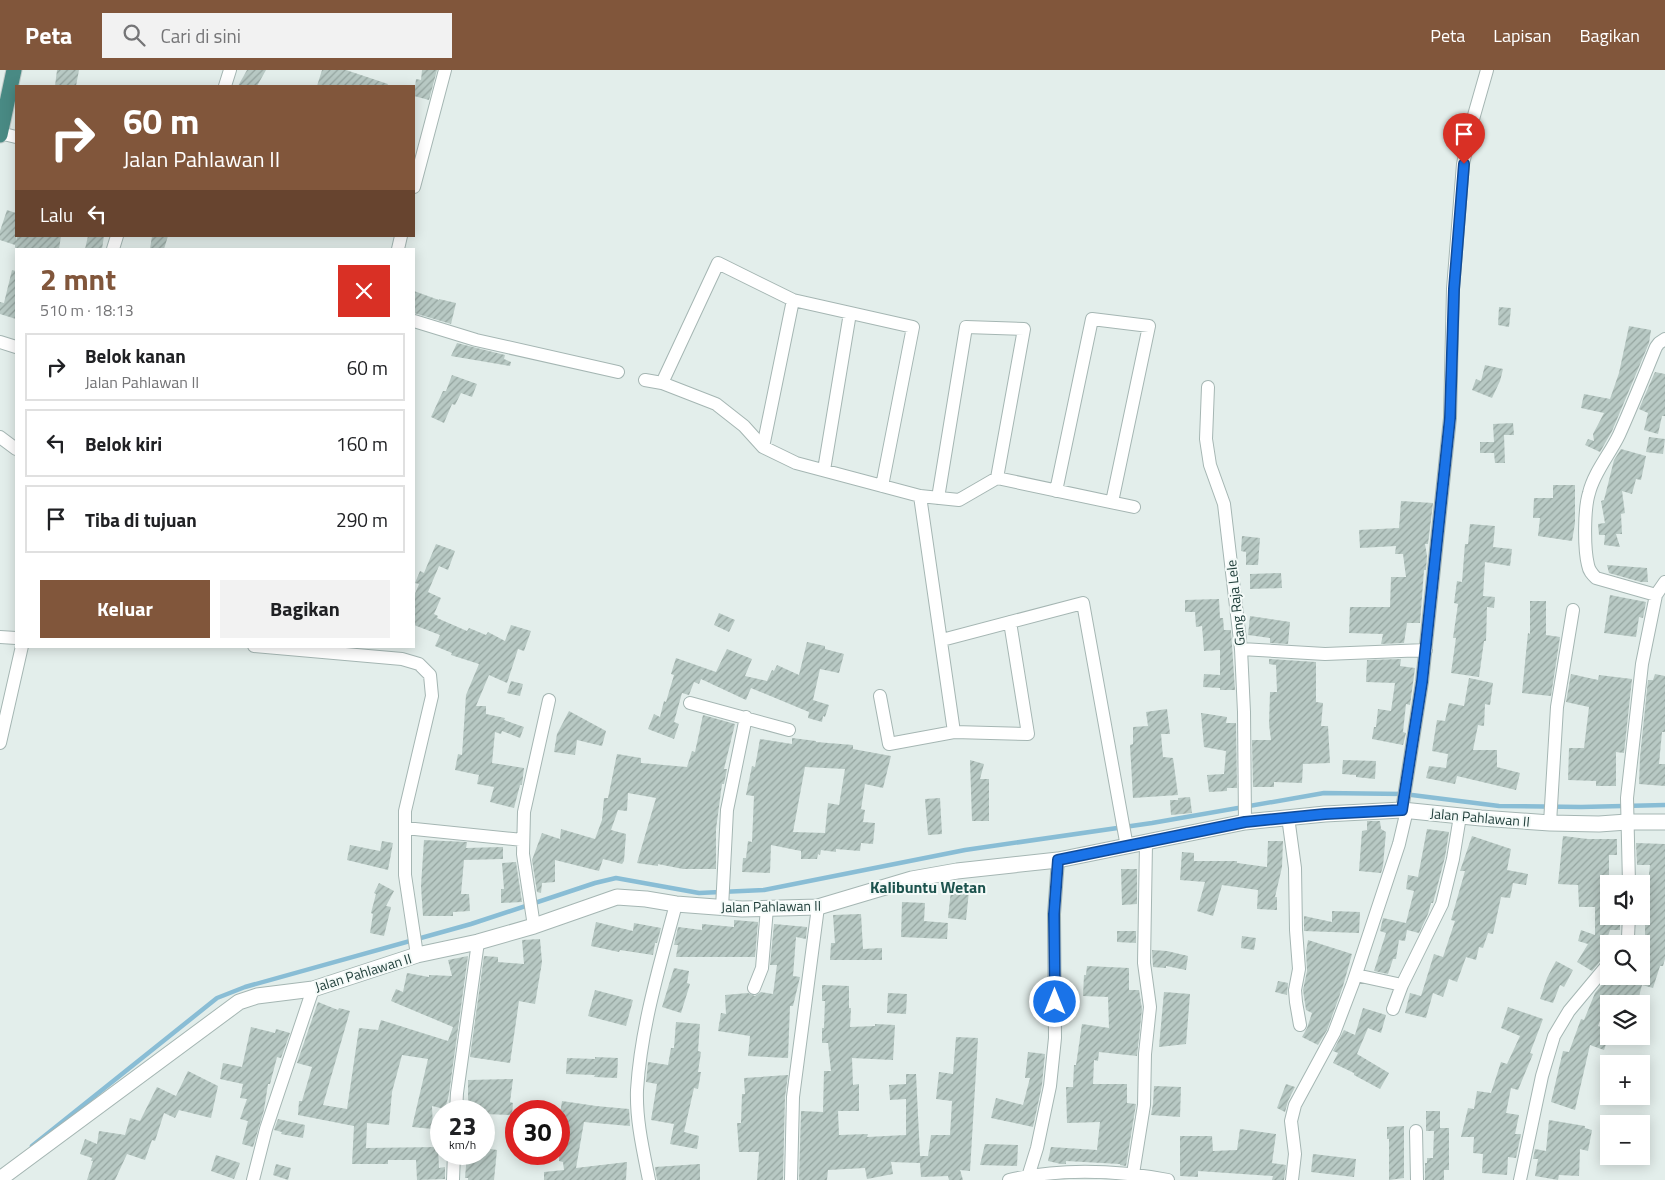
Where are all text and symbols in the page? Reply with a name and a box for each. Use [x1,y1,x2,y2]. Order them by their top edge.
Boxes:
search box [102,13,452,58]
text: Peta [25,17,72,53]
icon: search [120,21,148,49]
text: Cari di sini [160,21,241,50]
text: Peta [1430,22,1465,49]
text: Lapisan [1493,22,1551,49]
text: Bagikan [1579,22,1640,49]
text: 60 m [123,94,199,148]
icon: right [40,105,105,170]
pin [1443,113,1485,164]
icon: arrive [1450,120,1478,148]
text: Jalan Pahlawan II [123,142,280,176]
text: Lalu [40,200,73,229]
icon: left [83,200,111,228]
text: 2 mnt [40,256,116,302]
button: close [338,265,390,317]
text: 510 m · 18:13 [40,298,134,322]
text: Belok kanan [85,341,186,370]
icon: right [42,353,70,381]
text: 60 m [347,353,388,382]
text: Jalan Pahlawan II [85,370,199,394]
icon: left [42,429,70,457]
text: Belok kiri [85,429,162,458]
text: 160 m [336,429,388,458]
icon: arrive [42,505,70,533]
text: Tiba di tujuan [85,505,197,534]
text: 290 m [336,505,388,534]
street label: Gang Raja Lele [1220,559,1250,647]
button: Keluar [40,580,210,638]
button: Bagikan [220,580,390,638]
street label: Jalan Pahlawan II [1429,802,1531,832]
district label: Kalibuntu Wetan [870,875,986,899]
map controls [1600,875,1650,1165]
button: sound [1600,875,1650,925]
street label: Jalan Pahlawan II [721,895,821,917]
button: search [1600,935,1650,985]
street label: Jalan Pahlawan II [312,947,414,997]
position arrow [1028,975,1080,1027]
button: layers [1600,995,1650,1045]
button: + [1600,1055,1650,1105]
speed limit sign: 30 [505,1100,570,1165]
text: 23 [448,1107,477,1145]
button: − [1600,1115,1650,1165]
text: km/h [449,1135,476,1154]

